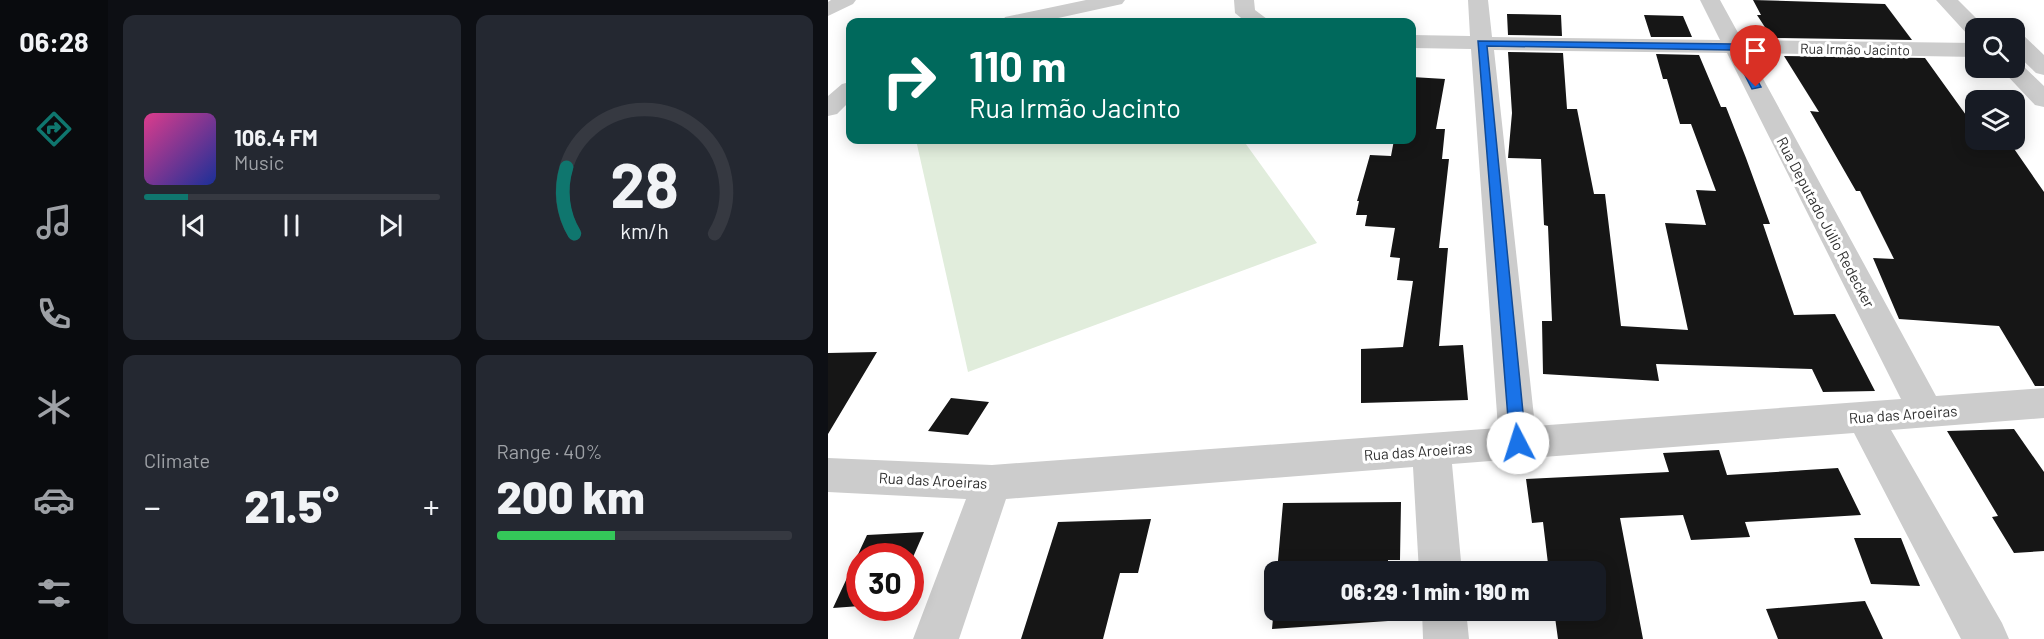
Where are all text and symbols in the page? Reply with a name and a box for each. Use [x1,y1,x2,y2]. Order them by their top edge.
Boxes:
map controls [1965,18,2025,150]
button: search [1965,18,2025,78]
text: 06:28 [19,25,89,57]
pin [1730,25,1781,87]
icon: arrive [1739,34,1772,67]
text: 110 m [969,40,1066,90]
street label: Rua Irmão Jacinto [1800,40,1910,58]
icon: right [870,42,948,120]
button: layers [1965,90,2025,150]
text: Rua Irmão Jacinto [969,91,1181,123]
icon: directions [33,108,75,150]
text: 106.4 FM [234,124,318,150]
street label: Rua Deputado Júlio Redecker [1773,133,1879,311]
text: 28 [610,147,679,221]
text: Music [234,150,284,174]
icon: music [33,201,75,243]
icon: previous [177,209,210,242]
icon: pause [275,209,308,242]
icon: next [374,209,407,242]
text: km/h [620,219,669,244]
icon: phone [33,293,75,335]
icon: climate [33,386,75,428]
street label: Rua das Aroeiras [1848,401,1958,427]
position arrow [1486,411,1550,475]
street label: Rua das Aroeiras [1363,438,1473,464]
text: Range · 40% [497,439,603,463]
text: Climate [144,448,210,472]
street label: Rua das Aroeiras [878,468,988,492]
text: 200 km [497,469,645,523]
text: 21.5° [244,478,339,532]
icon: car [33,479,75,521]
text: − [144,486,161,526]
text: + [423,486,440,526]
speed limit sign: 30 [846,543,924,621]
icon: filters [33,572,75,614]
text: 06:29 · 1 min · 190 m [1341,578,1529,604]

